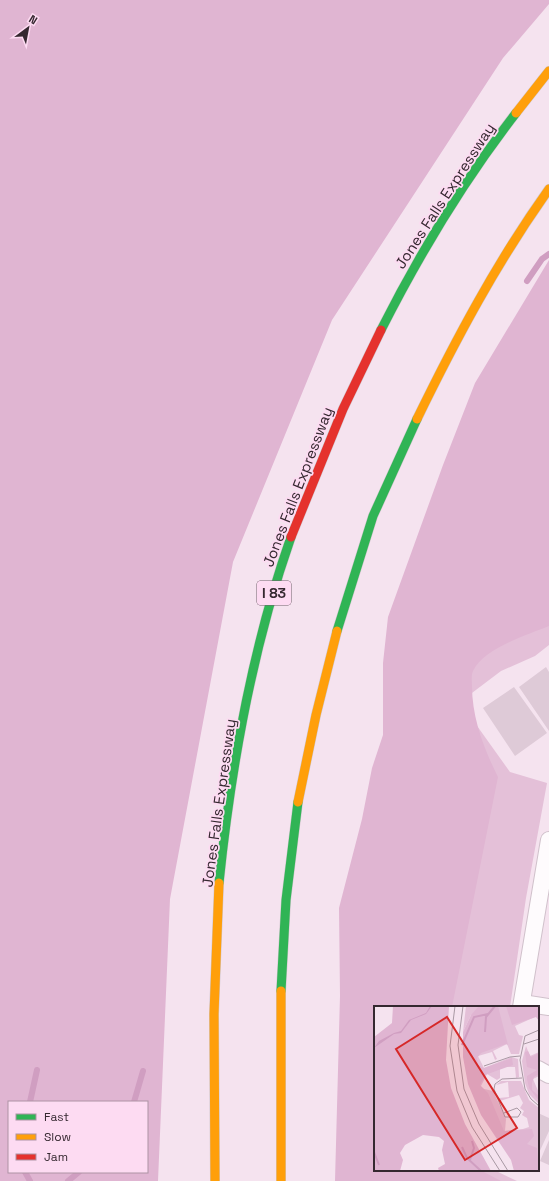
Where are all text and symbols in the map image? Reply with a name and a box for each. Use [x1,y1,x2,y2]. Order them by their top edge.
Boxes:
north arrow [8,8,48,48]
text: N [26,12,40,27]
street label: Jones Falls Expressway [390,119,499,272]
street label: Jones Falls Expressway [258,404,337,569]
road number: I 83 [257,581,291,605]
street label: Jones Falls Expressway [197,718,240,888]
inset map [374,1006,539,1171]
legend [8,1101,148,1173]
text: Fast [44,1109,69,1125]
text: Slow [44,1129,71,1145]
text: Jam [44,1149,68,1165]

